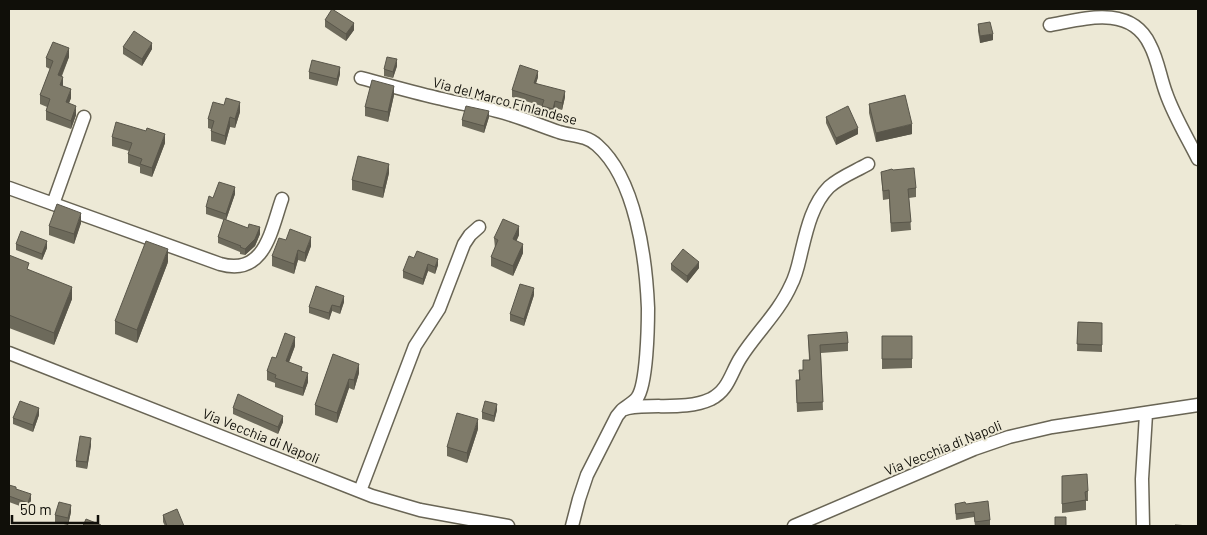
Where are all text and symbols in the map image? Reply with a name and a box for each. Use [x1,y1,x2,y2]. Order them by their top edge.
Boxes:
street label: Via del Marco Finlandese [431,73,579,128]
street label: Via Vecchia di Napoli [200,404,322,467]
street label: Via Vecchia di Napoli [882,416,1004,479]
scale bar [12,492,99,524]
text: 50 m [20,500,52,518]

